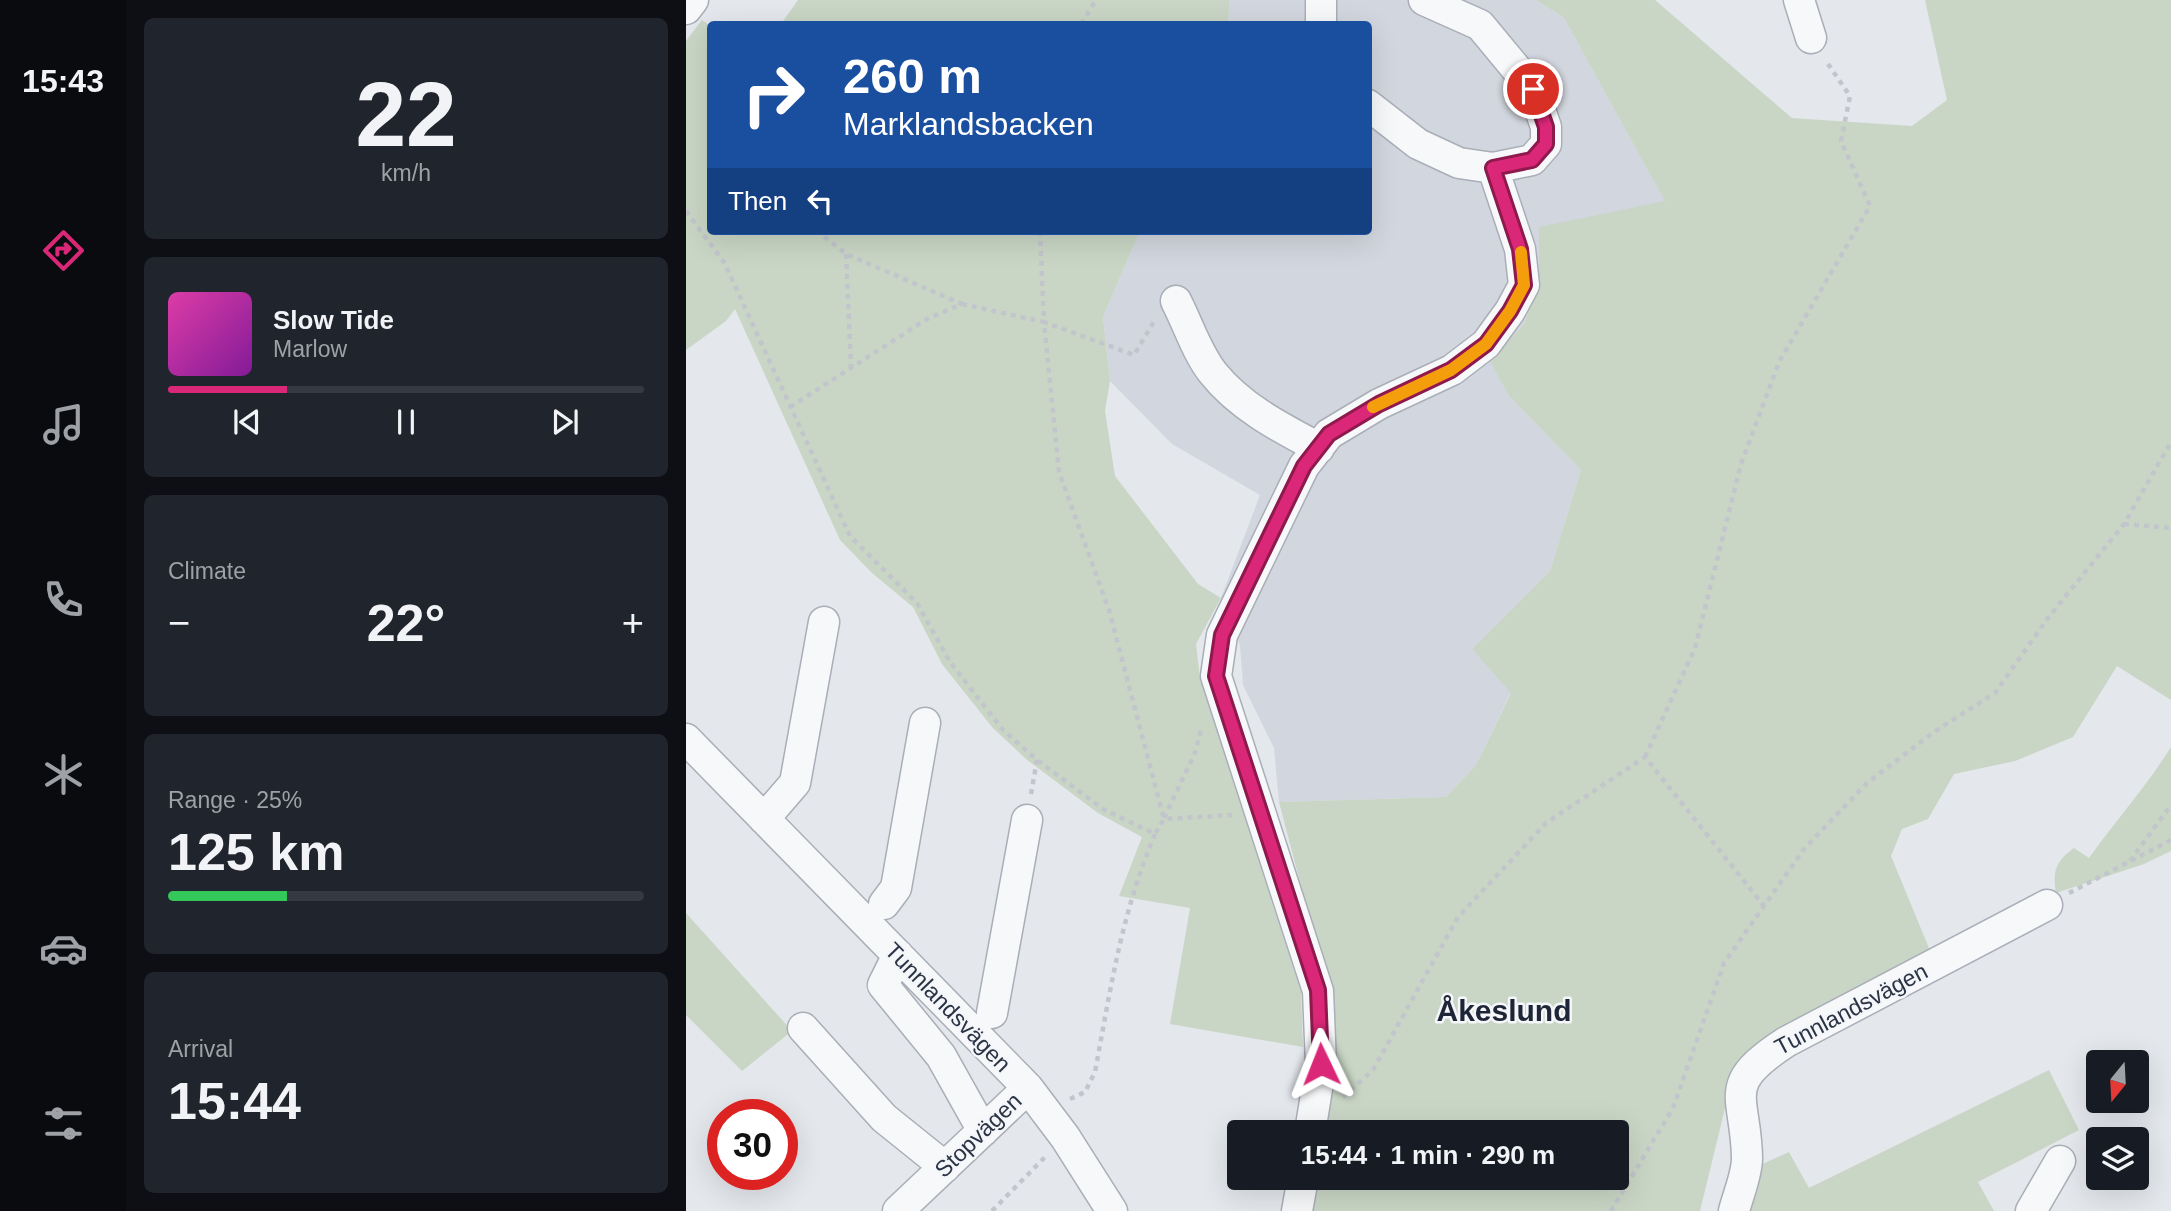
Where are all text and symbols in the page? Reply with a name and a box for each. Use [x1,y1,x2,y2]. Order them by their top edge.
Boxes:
icon: right [728,49,819,140]
text: 260 m [843,49,982,103]
pin [1503,59,1563,119]
text: 15:43 [22,63,104,99]
text: 22 [355,64,457,165]
icon: arrive [1514,70,1552,108]
text: Marklandsbacken [843,106,1094,142]
text: km/h [381,160,431,186]
icon: left [801,182,839,220]
text: Then [728,186,787,216]
icon: directions [39,226,88,275]
text: Slow Tide [273,305,394,335]
text: Marlow [273,336,347,362]
icon: music [39,400,88,449]
icon: previous [228,403,266,441]
icon: pause [387,403,425,441]
icon: next [546,403,584,441]
text: Climate [168,558,246,584]
icon: phone [39,575,88,624]
text: 22° [367,594,445,652]
text: − [168,602,190,644]
text: + [622,602,644,644]
icon: climate [39,750,88,799]
text: Range · 25% [168,787,302,813]
text: 125 km [168,823,344,881]
icon: car [39,924,88,973]
street label: Tunnlandsvägen [880,937,1016,1077]
street label: Tunnlandsvägen [1770,958,1932,1060]
district label: Åkeslund [1436,994,1572,1027]
position arrow [1284,1027,1358,1101]
text: Arrival [168,1036,233,1062]
north arrow [2086,1050,2149,1113]
map controls [2086,1050,2149,1190]
text: 15:44 [168,1072,301,1130]
street label: Stopvägen [929,1087,1027,1183]
icon: filters [39,1099,88,1148]
speed limit sign: 30 [707,1099,798,1190]
button: layers [2086,1127,2149,1190]
text: 15:44 · 1 min · 290 m [1301,1140,1555,1170]

